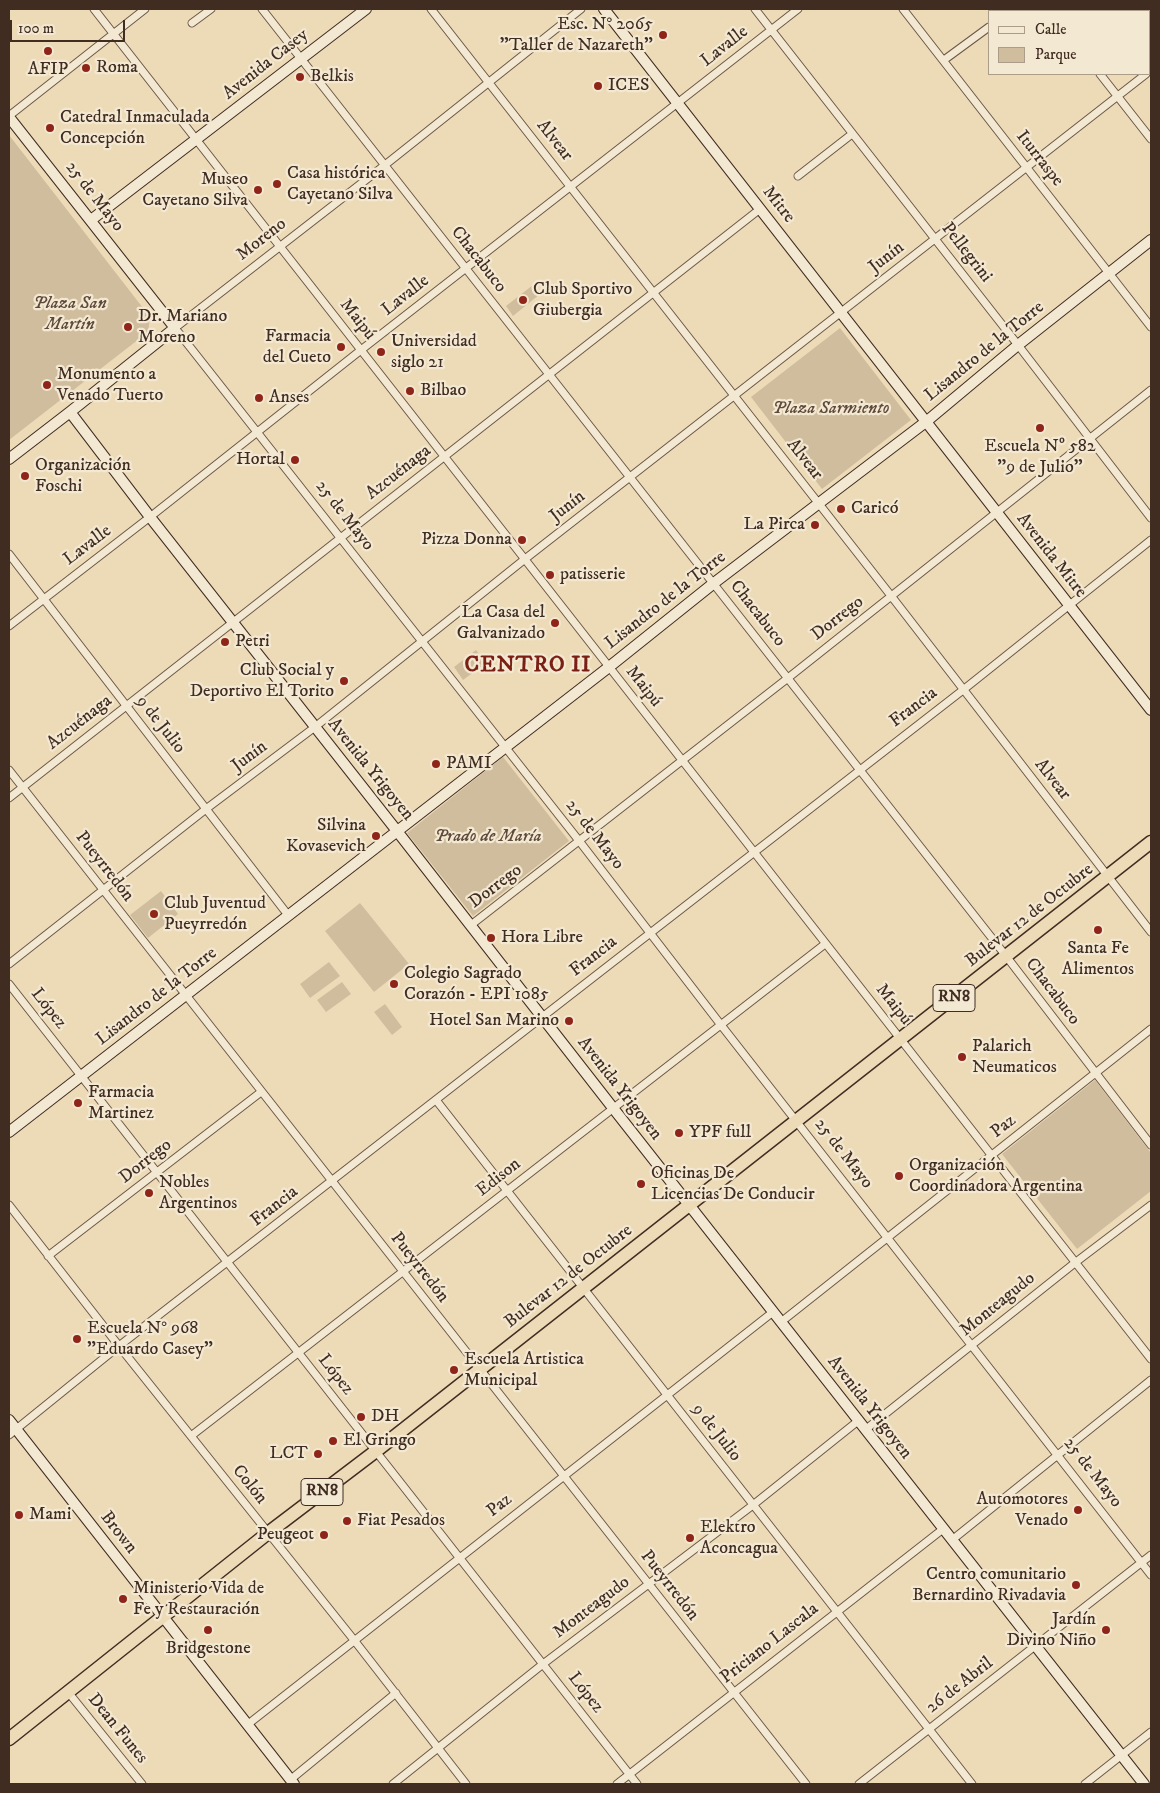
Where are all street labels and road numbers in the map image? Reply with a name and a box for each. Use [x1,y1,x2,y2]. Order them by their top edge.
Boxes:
street label: Lavalle [697,22,753,72]
street label: Avenida Casey [219,25,313,105]
street label: Alvear [531,116,577,166]
street label: Iturraspe [1010,127,1068,191]
street label: 25 de Mayo [60,158,128,236]
street label: Mitre [757,182,799,228]
street label: Moreno [233,214,291,266]
street label: Pellegrini [936,219,996,287]
street label: Chacabuco [445,223,511,297]
street label: Junín [865,237,909,279]
street label: Lavalle [378,271,434,321]
street label: Maipú [334,295,380,345]
street label: Lisandro de la Torre [921,297,1049,407]
street label: Alvear [781,435,827,485]
street label: Azcuénaga [362,441,436,505]
street label: 25 de Mayo [310,477,378,555]
street label: Junín [546,486,590,528]
street label: Avenida Mitre [1011,509,1091,603]
street label: Lavalle [60,521,116,571]
street label: Lisandro de la Torre [601,547,731,655]
street label: Chacabuco [724,577,790,651]
street label: Dorrego [808,592,868,646]
street label: Maipú [620,662,666,712]
street label: Francia [886,683,942,733]
street label: Azcuénaga [43,691,117,755]
street label: 9 de Julio [131,692,189,758]
street label: Avenida Yrigoyen [322,714,418,826]
street label: Junín [228,737,272,777]
street label: Alvear [1029,755,1075,805]
street label: 25 de Mayo [560,796,628,874]
street label: Pueyrredón [70,828,138,906]
street label: Bulevar 12 de Octubre [962,859,1098,973]
street label: Dorrego [465,860,527,914]
street label: Francia [566,932,622,982]
street label: Lisandro de la Torre [92,943,222,1051]
street label: Chacabuco [1020,954,1084,1030]
street label: Maipú [870,980,916,1030]
street label: López [25,984,71,1034]
road number: RN8 [933,984,975,1011]
street label: Avenida Yrigoyen [572,1033,666,1145]
street label: Paz [987,1111,1021,1143]
street label: 25 de Mayo [809,1115,877,1193]
street label: Dorrego [116,1135,176,1189]
street label: Edison [472,1154,526,1202]
street label: Francia [247,1182,303,1232]
street label: Bulevar 12 de Octubre [501,1220,637,1334]
street label: Pueyrredón [385,1229,453,1307]
street label: Monteagudo [956,1268,1040,1342]
street label: López [312,1350,358,1400]
street label: Avenida Yrigoyen [822,1352,916,1464]
street label: 9 de Julio [687,1400,745,1466]
street label: 25 de Mayo [1058,1434,1126,1512]
street label: Colón [227,1461,271,1509]
road number: RN8 [301,1478,343,1505]
street label: Paz [483,1490,517,1522]
street label: Brown [95,1508,141,1558]
street label: Pueyrredón [635,1547,703,1625]
street label: Monteagudo [549,1572,635,1644]
street label: Priciano Lascala [717,1599,823,1689]
street label: 26 de Abril [922,1653,998,1719]
street label: López [562,1668,608,1718]
street label: Dean Funes [82,1690,152,1768]

